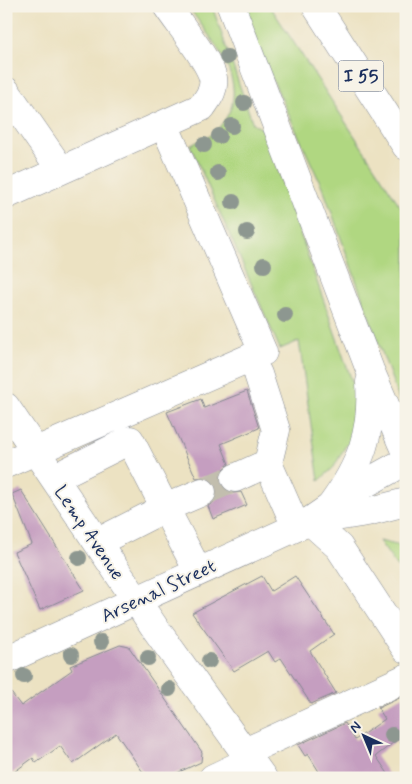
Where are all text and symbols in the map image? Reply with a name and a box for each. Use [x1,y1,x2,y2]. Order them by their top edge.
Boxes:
road number: I 55 [338,60,384,92]
street label: Lemp Avenue [48,481,130,585]
street label: Arsenal Street [97,554,220,629]
north arrow [340,712,390,762]
text: N [346,718,365,737]

